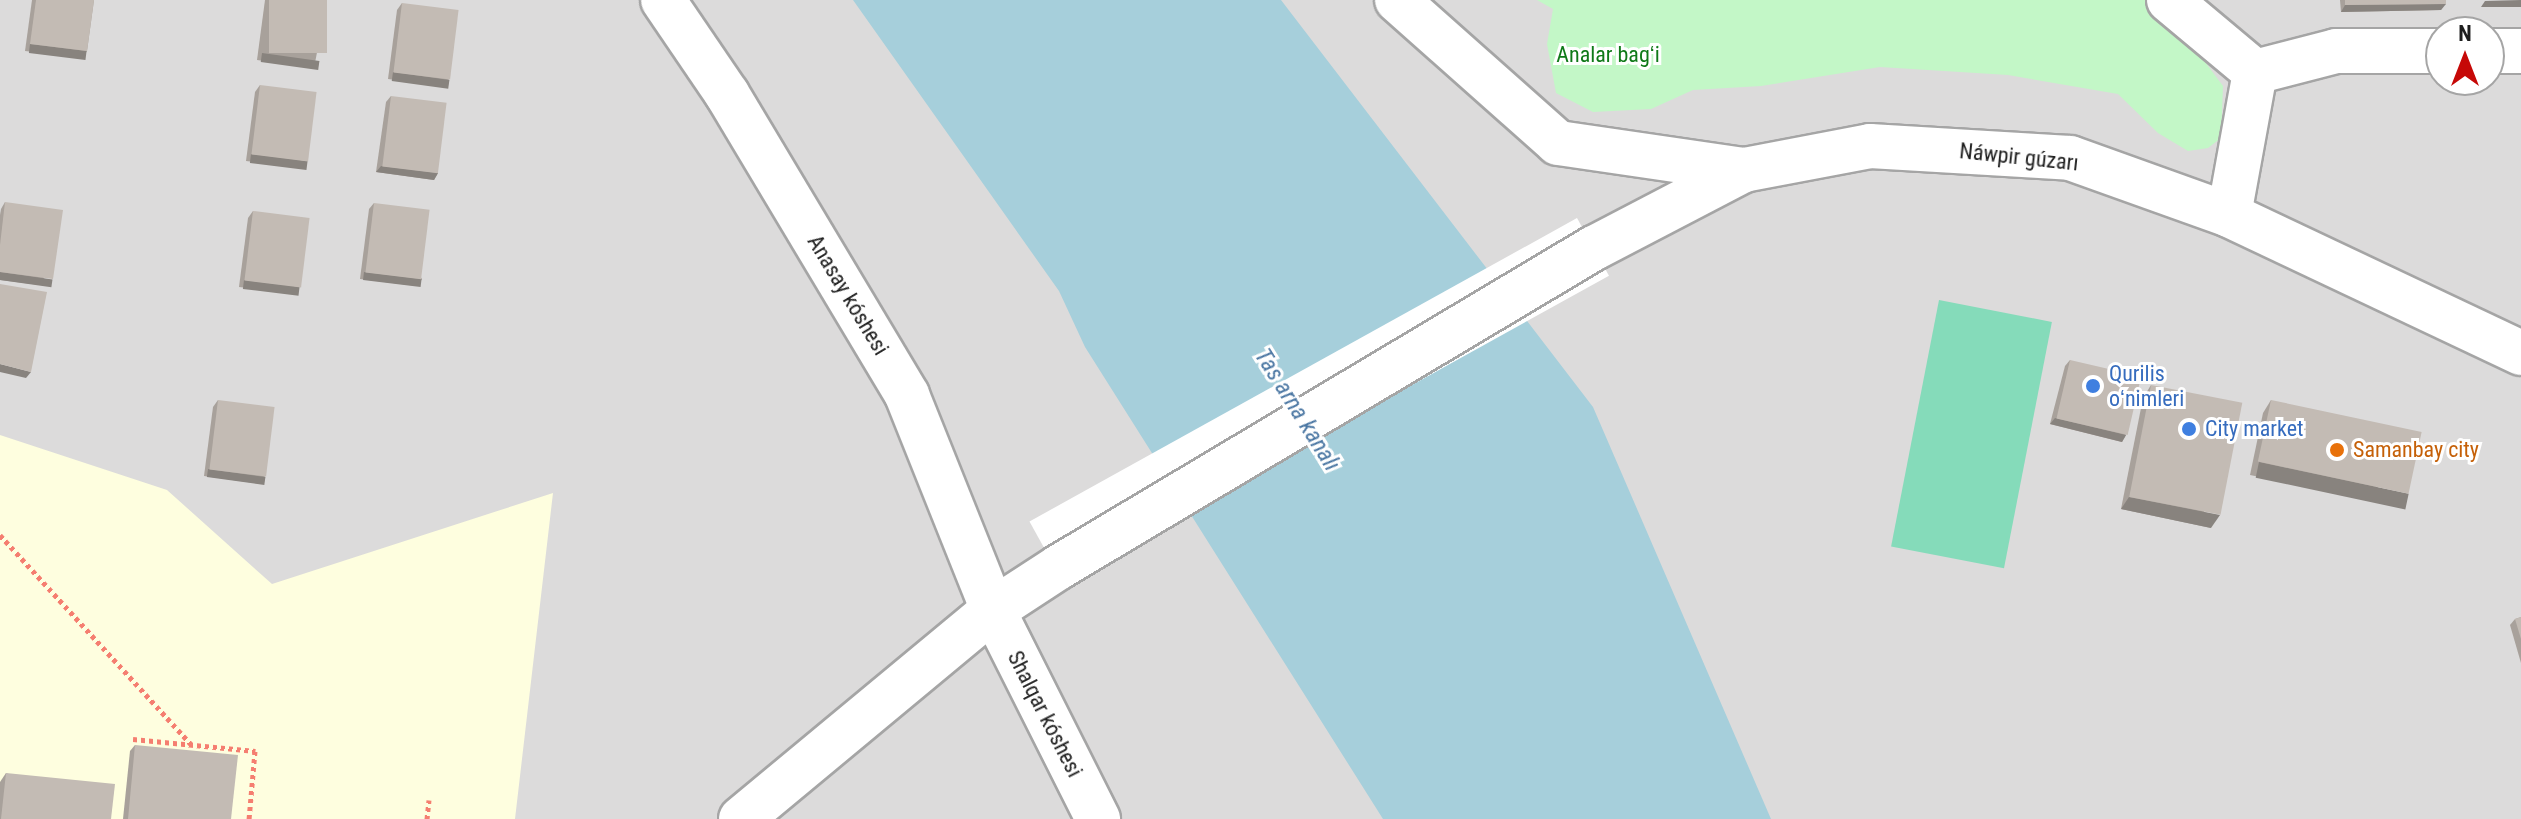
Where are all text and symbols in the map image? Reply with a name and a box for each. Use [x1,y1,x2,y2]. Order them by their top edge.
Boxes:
north arrow [2425,16,2505,96]
text: N [2458,21,2472,46]
park label: Analar bagʻi [1556,42,1660,68]
street label: Náwpir gúzarı [1958,138,2080,176]
street label: Anasay kóshesi [802,230,894,360]
water label: Tas arna kanalı [1248,343,1346,477]
place label: Qurilis oʻnimleri [2109,360,2184,412]
marker: Qurilis oʻnimleri [2084,377,2102,395]
place label: City market [2205,416,2304,442]
marker: City market [2180,420,2198,438]
place label: Samanbay city [2353,437,2479,463]
marker: Samanbay city [2328,441,2346,459]
street label: Shalqar kóshesi [1002,647,1088,781]

